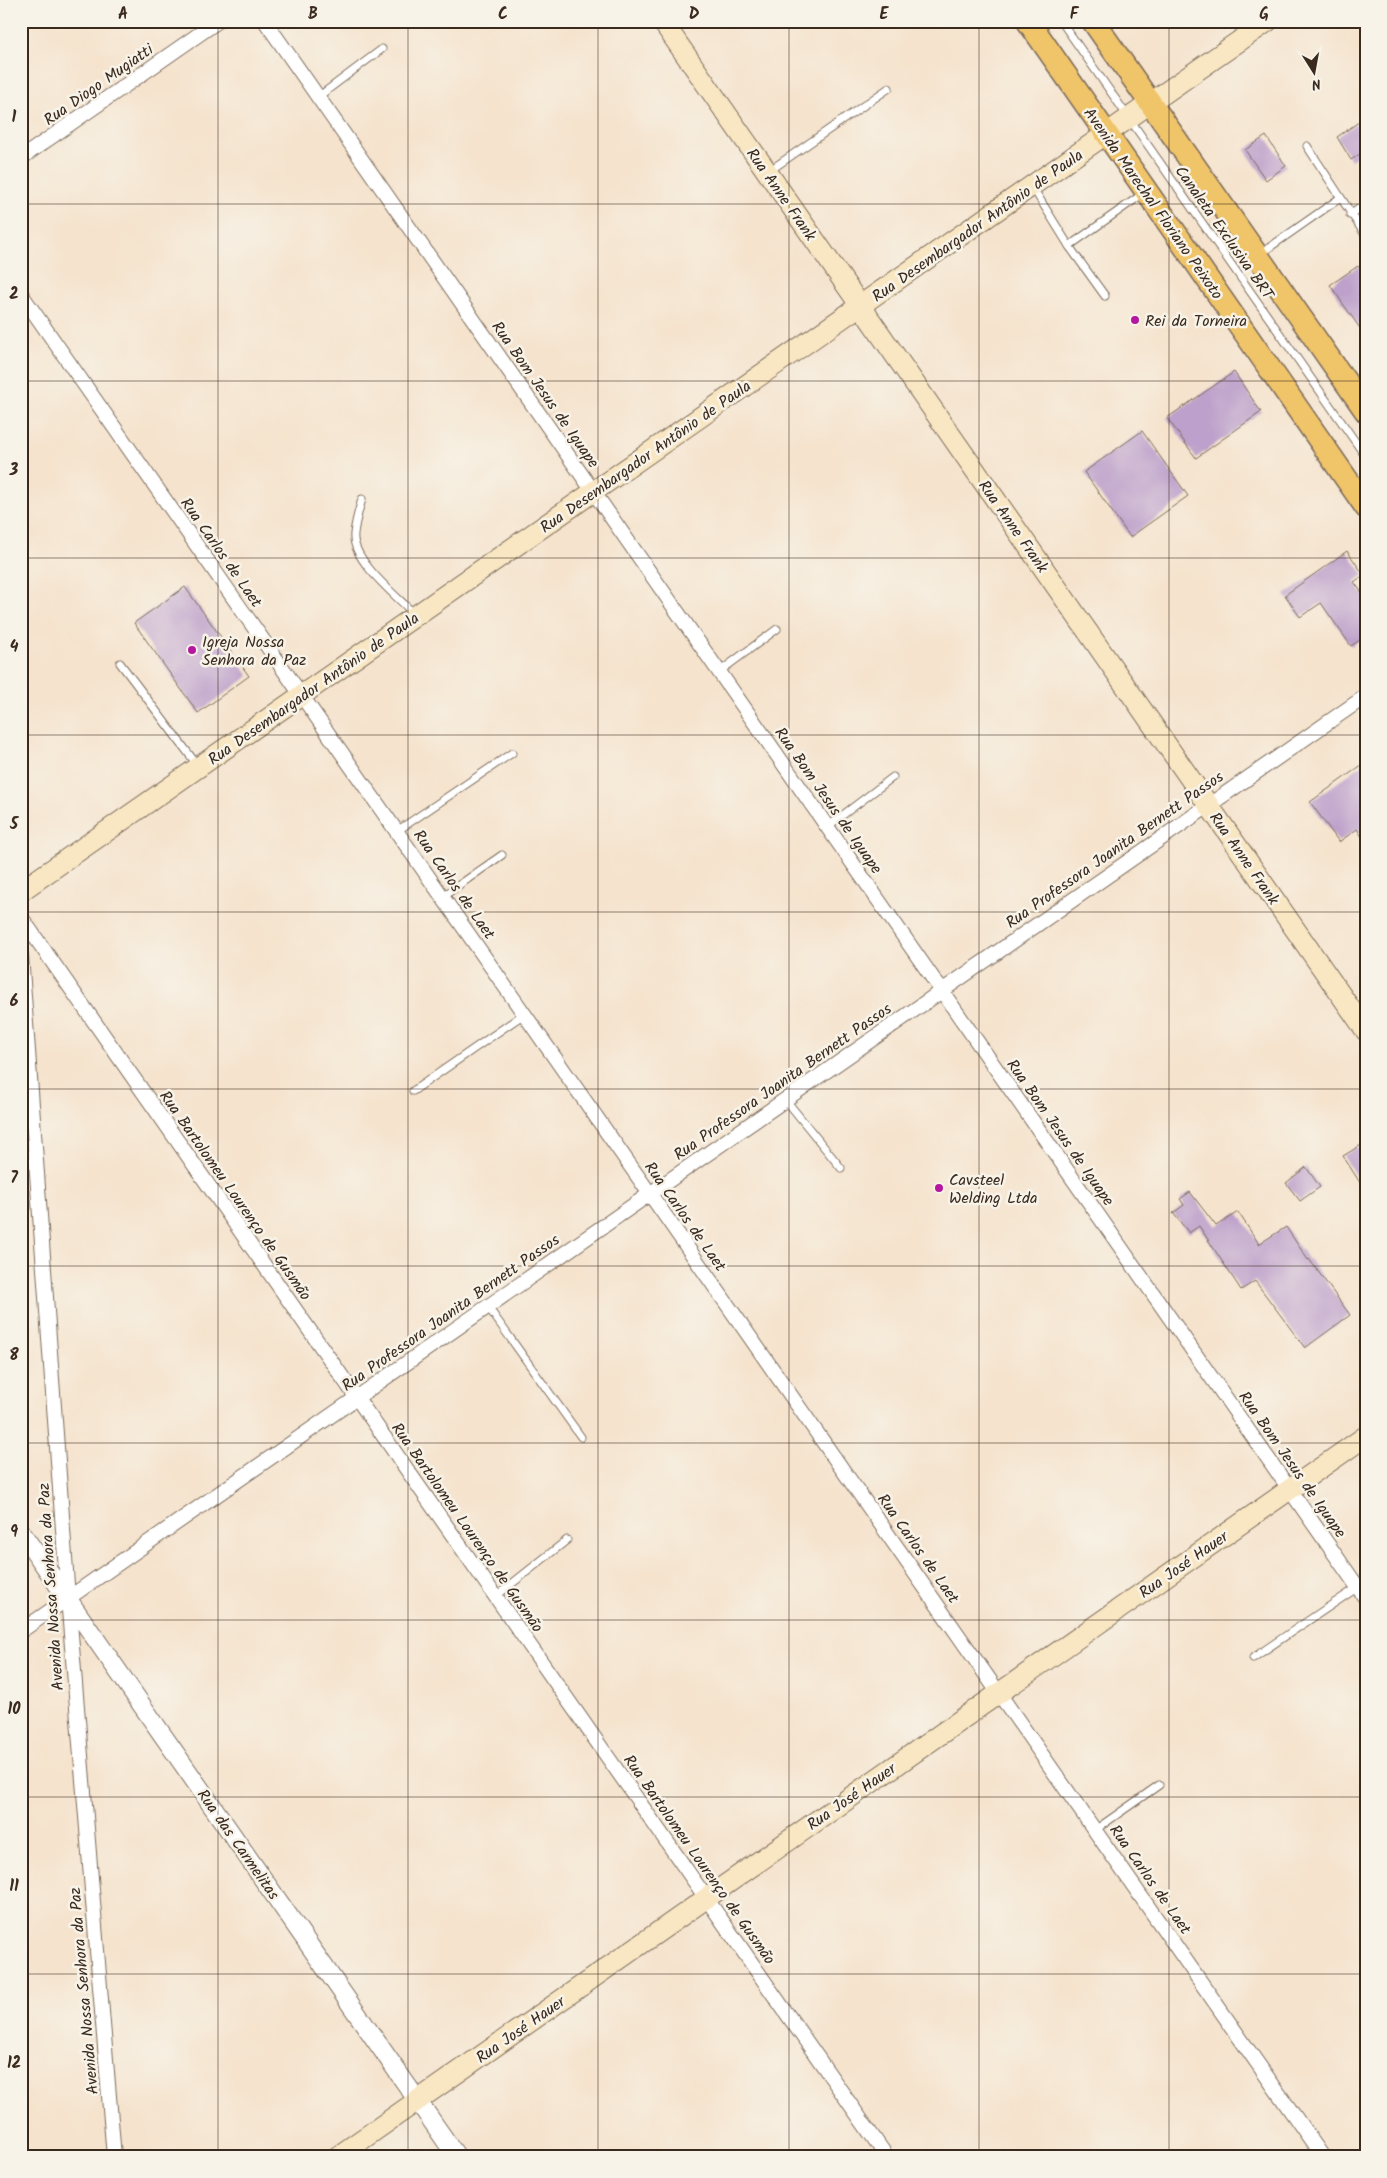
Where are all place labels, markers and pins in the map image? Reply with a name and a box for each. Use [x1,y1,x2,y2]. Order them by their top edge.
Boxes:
place label: Rei da Torneira [1145,309,1247,334]
marker: Rei da Torneira [1129,314,1141,326]
place label: Igreja Nossa Senhora da Paz [202,630,306,673]
marker: Igreja Nossa Senhora da Paz [186,644,198,656]
place label: Cavsteel Welding Ltda [949,1168,1037,1211]
marker: Cavsteel Welding Ltda [933,1182,945,1194]

